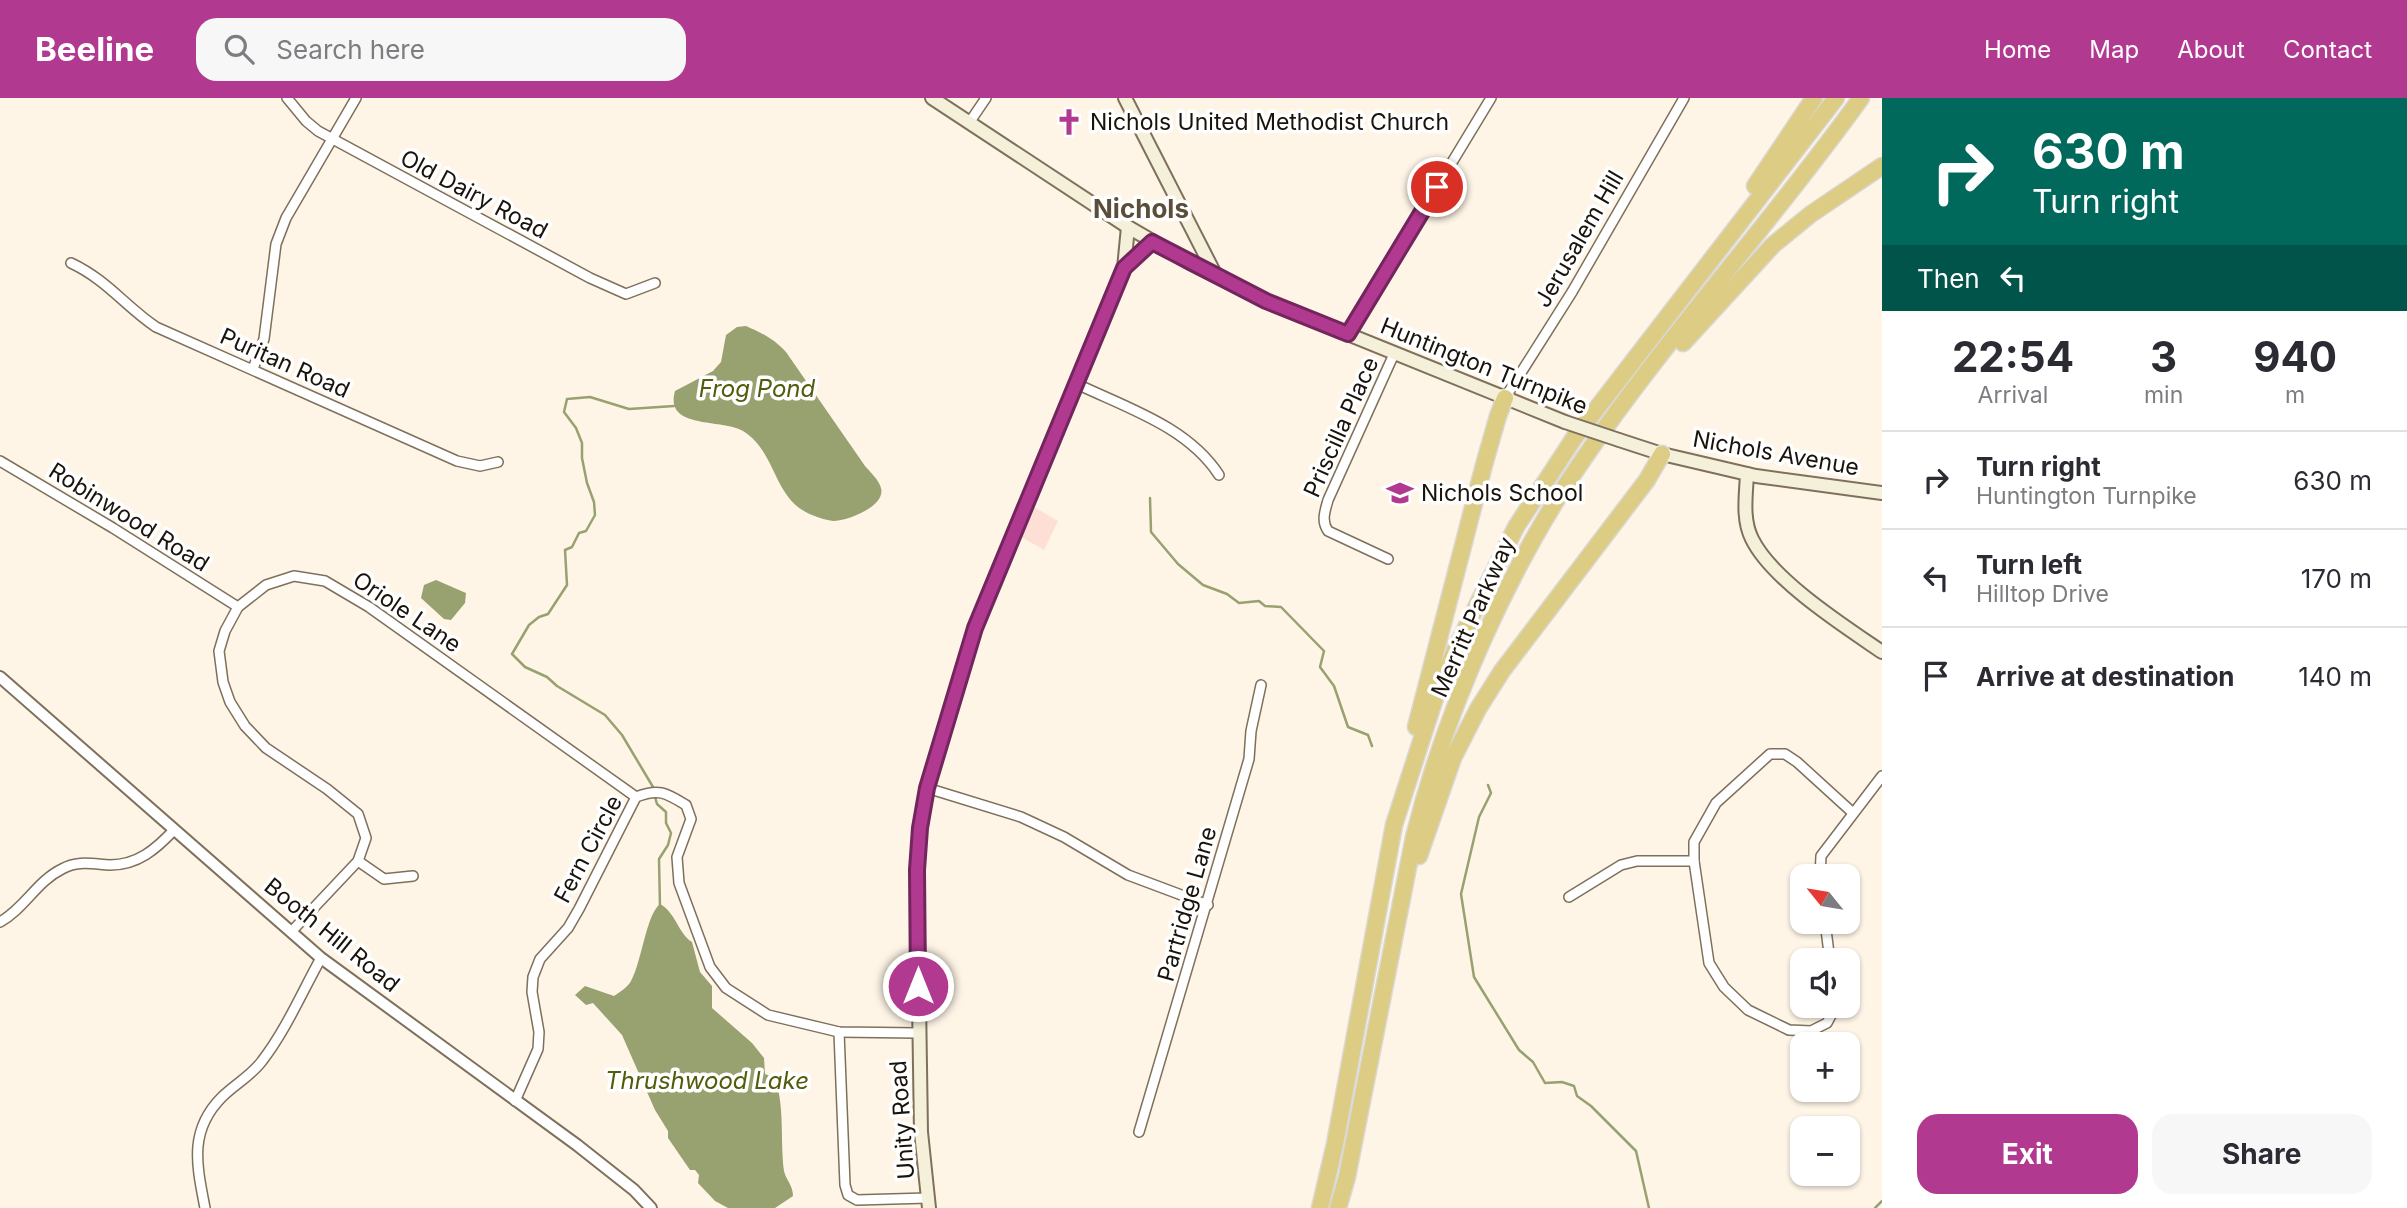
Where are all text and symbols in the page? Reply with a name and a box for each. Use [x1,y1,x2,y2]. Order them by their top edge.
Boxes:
search box [196,18,686,81]
text: Beeline [35,29,154,69]
icon: search [220,30,258,68]
text: Search here [276,34,425,65]
text: Home [1984,35,2051,64]
text: Map [2089,35,2139,64]
text: About [2177,35,2245,64]
text: Contact [2283,35,2372,64]
church icon: Nichols United Methodist Church [1054,107,1084,137]
place label: Nichols United Methodist Church [1090,108,1449,136]
text: 630 m [2032,122,2185,181]
icon: right [1917,126,2008,217]
street label: Old Dairy Road [396,143,552,245]
pin [1407,157,1467,217]
street label: Jerusalem Hill [1529,166,1629,312]
icon: arrive [1418,168,1456,206]
text: Turn right [2032,182,2179,221]
district label: Nichols [1093,193,1189,224]
icon: left [1994,259,2032,297]
text: Then [1917,263,1980,294]
street label: Huntington Turnpike [1376,312,1592,420]
street label: Puritan Road [216,322,354,404]
text: 22:54 [1952,331,2074,382]
text: 3 [2150,331,2177,382]
text: 940 [2253,331,2337,382]
street label: Priscilla Place [1298,353,1384,501]
water label: Frog Pond [699,374,816,403]
text: Arrival [1978,381,2048,409]
text: min [2144,381,2183,409]
text: m [2285,381,2305,409]
street label: Nichols Avenue [1691,425,1861,481]
text: Turn right [1976,451,2101,482]
street label: Robinwood Road [44,456,214,578]
icon: right [1917,461,1955,499]
text: 630 m [2293,465,2372,496]
school or university icon: Nichols School [1385,478,1415,508]
place label: Nichols School [1421,479,1583,507]
text: Huntington Turnpike [1976,482,2197,510]
street label: Merritt Parkway [1425,533,1521,701]
text: Turn left [1976,549,2082,580]
icon: left [1917,559,1955,597]
text: 170 m [2301,563,2372,594]
street label: Oriole Lane [348,566,466,658]
text: Hilltop Drive [1976,580,2109,608]
icon: arrive [1917,657,1955,695]
text: Arrive at destination [1976,661,2235,692]
text: 140 m [2298,661,2372,692]
street label: Fern Circle [548,790,628,908]
street label: Partridge Lane [1152,823,1222,985]
north arrow [1790,864,1860,934]
map controls [1790,864,1860,1186]
street label: Booth Hill Road [259,872,405,998]
button: sound [1790,948,1860,1018]
position arrow [881,949,955,1023]
button: + [1790,1032,1860,1102]
street label: Unity Road [884,1060,920,1180]
water label: Thrushwood Lake [605,1066,809,1095]
button: Exit [1917,1114,2138,1194]
button: Share [2152,1114,2372,1194]
button: − [1790,1116,1860,1186]

